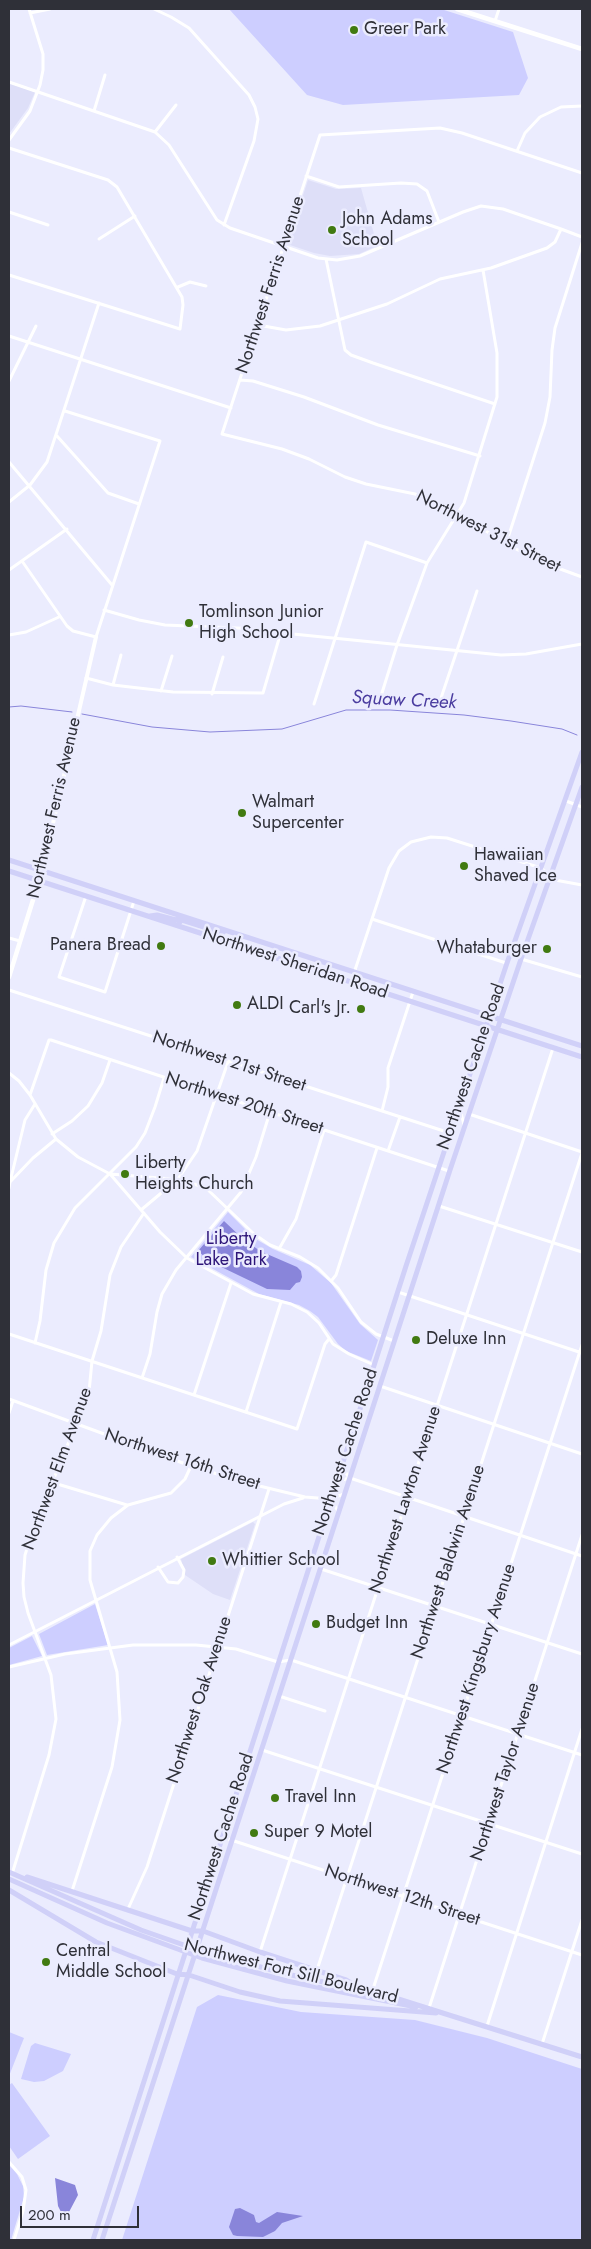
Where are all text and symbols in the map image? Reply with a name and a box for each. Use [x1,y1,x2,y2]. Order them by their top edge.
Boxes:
place label: Greer Park [364,19,446,41]
marker: Greer Park [348,24,360,36]
street label: Northwest Ferris Avenue [232,194,310,376]
place label: John Adams School [342,209,433,252]
marker: John Adams School [326,224,338,236]
street label: Northwest 31st Street [412,486,564,578]
place label: Tomlinson Junior High School [199,602,324,644]
marker: Tomlinson Junior High School [183,617,195,629]
water label: Squaw Creek [351,687,457,715]
street label: Northwest Ferris Avenue [24,715,86,901]
place label: Walmart Supercenter [252,792,344,834]
marker: Walmart Supercenter [236,807,248,819]
place label: Hawaiian Shaved Ice [474,845,557,888]
marker: Hawaiian Shaved Ice [458,860,470,872]
street label: Northwest Sheridan Road [199,924,391,1004]
place label: Panera Bread [50,935,151,957]
place label: Whataburger [437,938,537,960]
marker: Panera Bread [155,940,167,952]
marker: Whataburger [541,943,553,955]
street label: Northwest Cache Road [433,981,511,1153]
place label: ALDI [247,994,284,1016]
place label: Carl's Jr. [289,998,351,1020]
marker: ALDI [231,999,243,1011]
marker: Carl's Jr. [355,1003,367,1015]
street label: Northwest 21st Street [150,1027,308,1097]
street label: Northwest 20th Street [162,1068,326,1140]
place label: Liberty Heights Church [135,1153,254,1196]
marker: Liberty Heights Church [119,1168,131,1180]
park label: Liberty Lake Park [195,1229,267,1272]
place label: Deluxe Inn [426,1329,506,1351]
marker: Deluxe Inn [410,1334,422,1346]
street label: Northwest Cache Road [309,1366,383,1538]
street label: Northwest Elm Avenue [19,1385,97,1553]
street label: Northwest Lawton Avenue [365,1404,447,1596]
street label: Northwest 16th Street [101,1425,263,1495]
street label: Northwest Baldwin Avenue [407,1462,491,1662]
place label: Whittier School [222,1550,340,1572]
marker: Whittier School [206,1555,218,1567]
street label: Northwest Kingsbury Avenue [433,1561,521,1777]
place label: Budget Inn [326,1613,408,1635]
street label: Northwest Oak Avenue [163,1614,237,1786]
marker: Budget Inn [310,1618,322,1630]
street label: Northwest Taylor Avenue [467,1680,545,1864]
street label: Northwest Cache Road [185,1751,259,1923]
place label: Travel Inn [285,1787,356,1809]
marker: Travel Inn [269,1792,281,1804]
place label: Super 9 Motel [264,1822,372,1844]
marker: Super 9 Motel [248,1827,260,1839]
street label: Northwest 12th Street [321,1861,483,1931]
street label: Northwest Fort Sill Boulevard [182,1935,400,2009]
place label: Central Middle School [56,1941,166,1984]
marker: Central Middle School [40,1956,52,1968]
scale bar [22,2196,141,2228]
text: 200 m [28,2204,71,2226]

